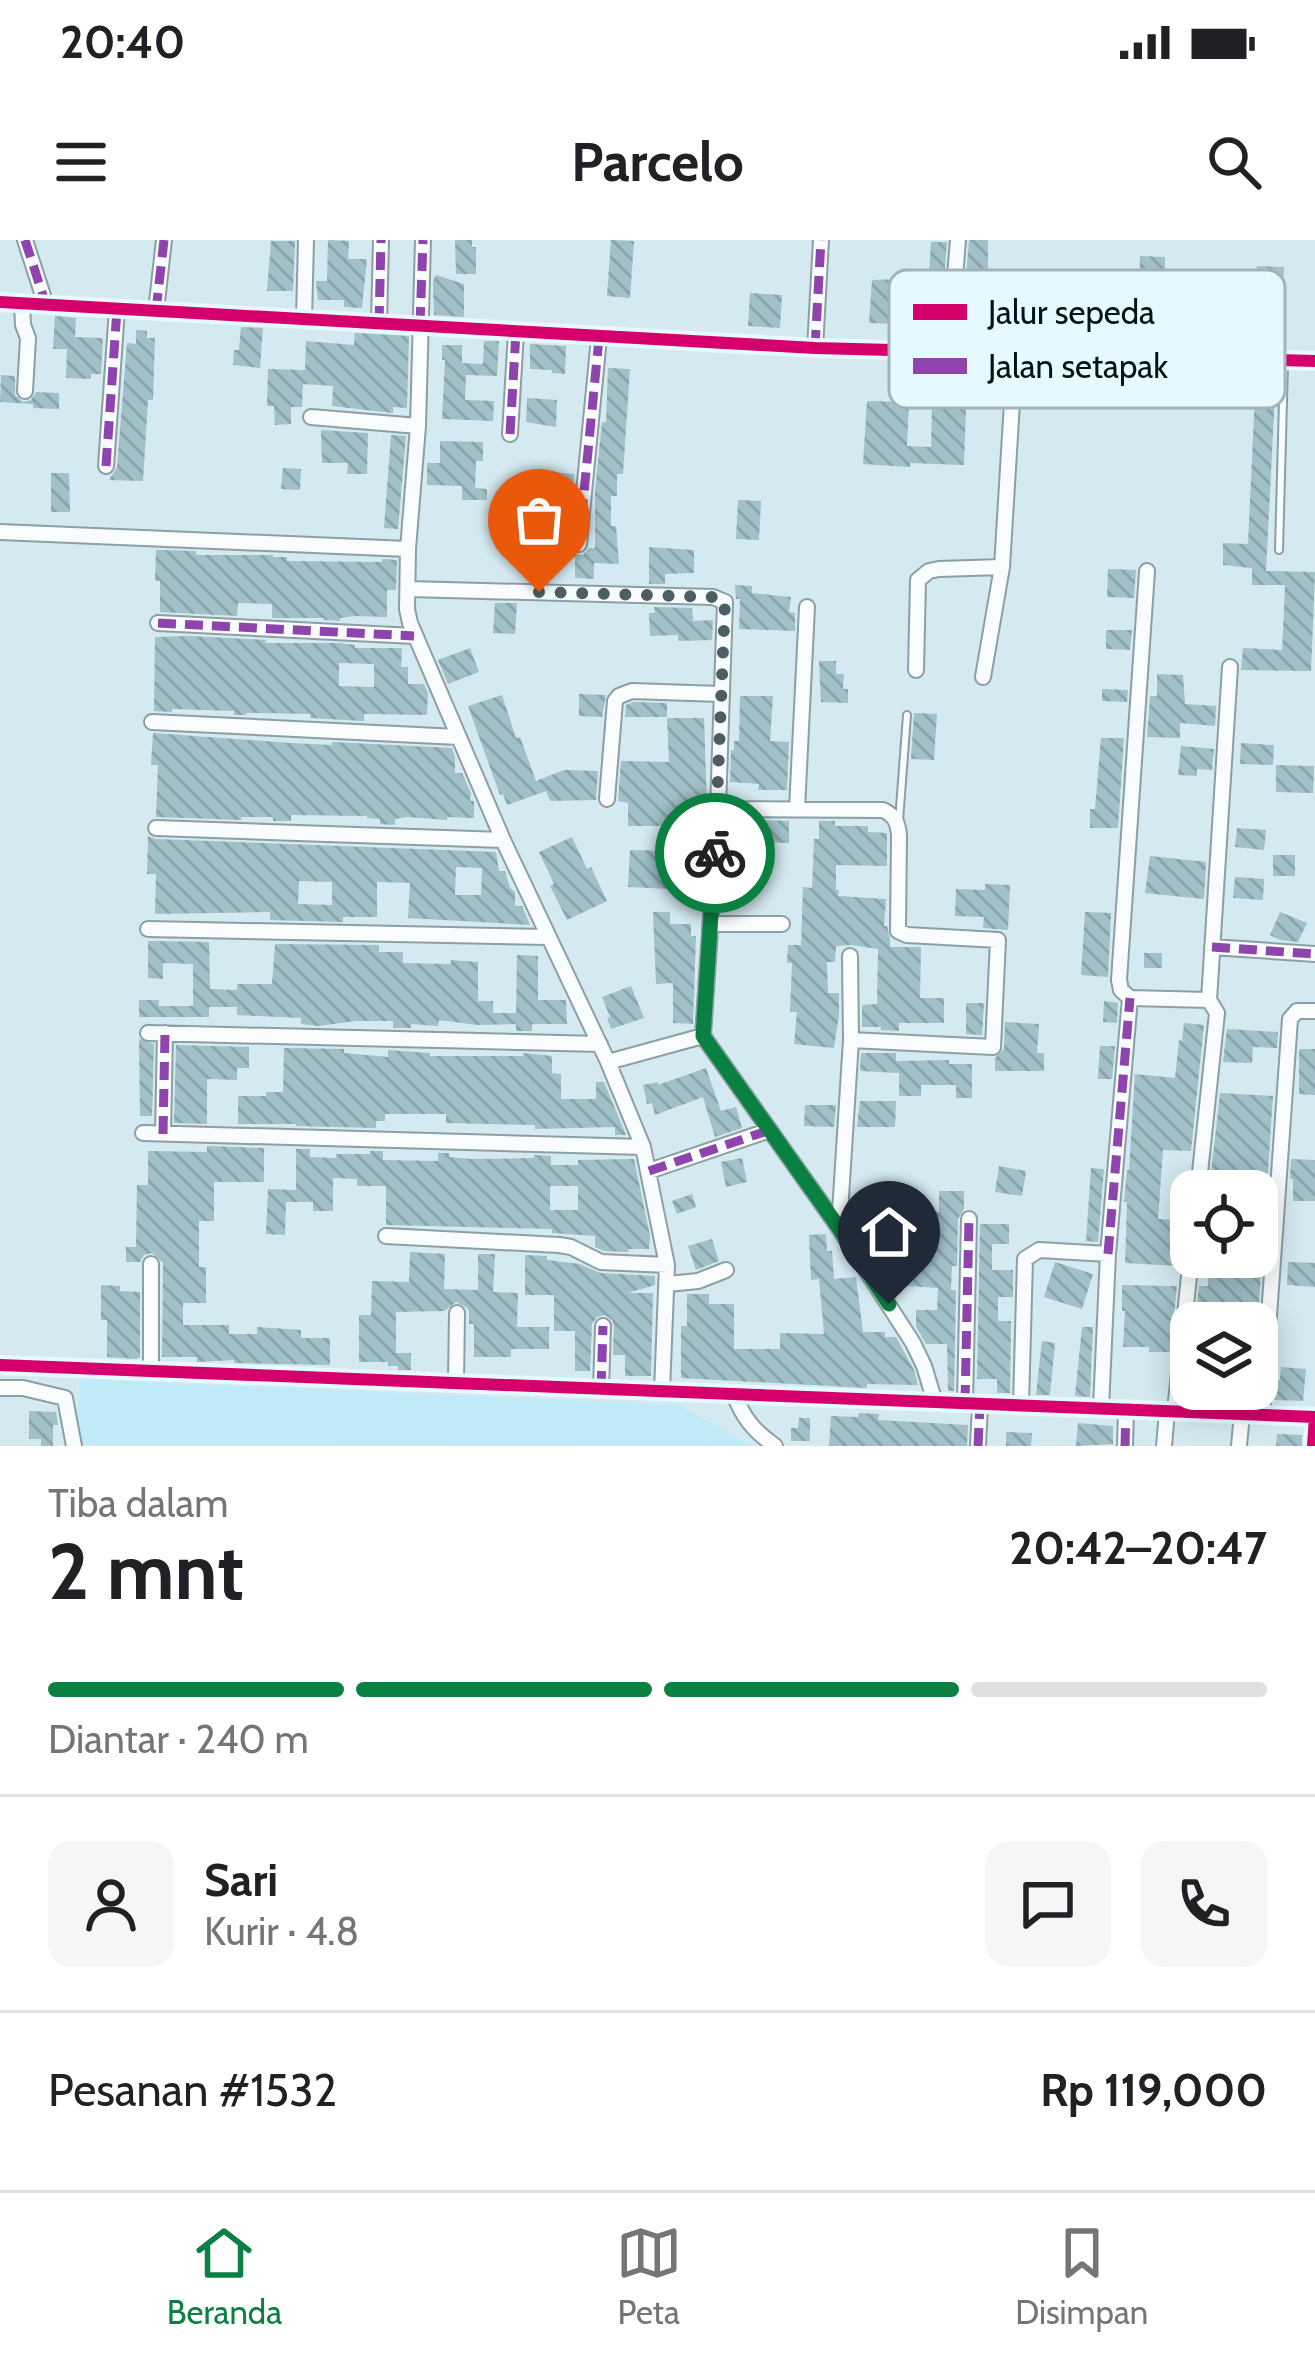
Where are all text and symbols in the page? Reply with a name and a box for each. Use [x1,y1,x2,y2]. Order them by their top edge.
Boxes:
text: 20:40 [60,15,185,69]
icon: menu [48,129,114,195]
text: Parcelo [571,129,744,195]
icon: search [1201,129,1267,195]
legend [889,270,1285,408]
text: Jalur sepeda [987,292,1155,332]
text: Jalan setapak [987,346,1168,386]
pin [488,469,590,592]
icon: bag [506,487,572,553]
courier [655,793,775,913]
icon: bike [682,820,748,886]
map controls [1170,1170,1278,1410]
button: locate [1170,1170,1278,1278]
pin [838,1181,940,1304]
icon: home [856,1199,922,1265]
button: layers [1170,1302,1278,1410]
text: Tiba dalam [48,1479,228,1527]
text: 20:42–20:47 [1009,1521,1267,1575]
text: 2 mnt [48,1524,244,1619]
text: Diantar · 240 m [48,1715,309,1763]
button: person [48,1841,174,1967]
button: chat [985,1841,1111,1967]
button: phone [1141,1841,1267,1967]
text: Sari [204,1853,278,1907]
text: Kurir · 4.8 [204,1907,359,1955]
text: Pesanan #1532 [48,2063,337,2117]
text: Rp 119,000 [1040,2063,1267,2117]
tab: Beranda [167,2220,282,2332]
tab: Peta [616,2220,682,2332]
tab: Disimpan [1015,2220,1148,2332]

